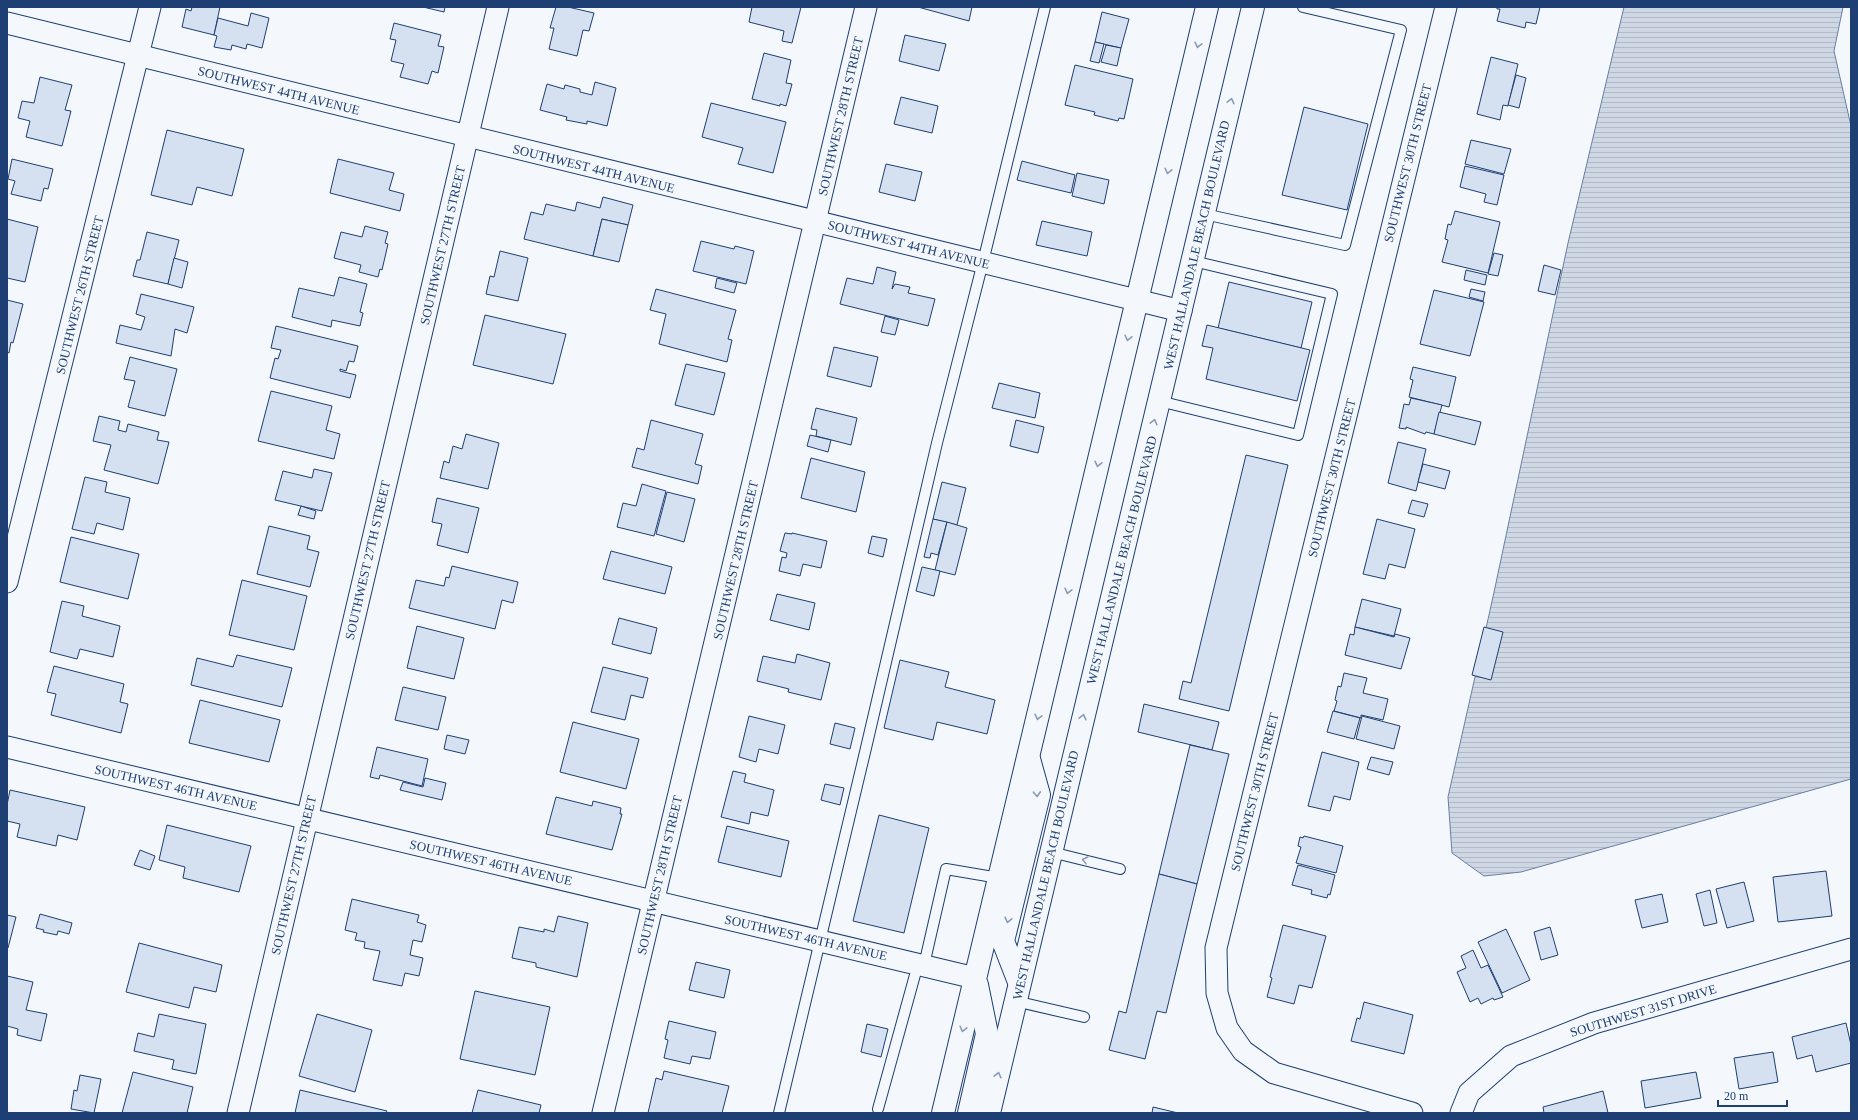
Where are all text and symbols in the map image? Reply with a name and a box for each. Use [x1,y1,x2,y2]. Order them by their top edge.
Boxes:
street label: SOUTHWEST 28TH STREET [815,35,866,197]
one-way arrow [1194,41,1203,48]
street label: SOUTHWEST 44TH AVENUE [196,63,361,118]
street label: SOUTHWEST 30TH STREET [1380,82,1434,244]
one-way arrow [1226,97,1234,104]
street label: WEST HALLANDALE BEACH BOULEVARD [1160,119,1233,371]
street label: SOUTHWEST 44TH AVENUE [511,141,676,196]
street label: SOUTHWEST 27TH STREET [417,164,468,326]
one-way arrow [1164,168,1173,175]
street label: SOUTHWEST 26TH STREET [52,214,106,376]
street label: SOUTHWEST 44TH AVENUE [826,217,991,272]
one-way arrow [1125,335,1133,341]
street label: SOUTHWEST 30TH STREET [1304,397,1358,559]
one-way arrow [1149,419,1158,426]
street label: WEST HALLANDALE BEACH BOULEVARD [1083,434,1160,686]
one-way arrow [1095,461,1103,468]
street label: SOUTHWEST 27TH STREET [342,479,393,641]
street label: SOUTHWEST 28TH STREET [710,479,761,641]
one-way arrow [1064,587,1073,594]
street label: SOUTHWEST 30TH STREET [1227,711,1281,873]
one-way arrow [1034,714,1042,720]
one-way arrow [1078,714,1087,721]
street label: WEST HALLANDALE BEACH BOULEVARD [1009,749,1082,1001]
street label: SOUTHWEST 46TH AVENUE [93,761,259,814]
one-way arrow [1032,790,1041,797]
street label: SOUTHWEST 27TH STREET [268,794,319,956]
street label: SOUTHWEST 28TH STREET [634,794,685,956]
street label: SOUTHWEST 46TH AVENUE [408,836,574,889]
one-way arrow [1082,856,1089,865]
street label: SOUTHWEST 46TH AVENUE [723,911,889,964]
one-way arrow [1005,917,1013,923]
street label: SOUTHWEST 31ST DRIVE [1568,981,1718,1040]
one-way arrow [959,1025,968,1032]
one-way arrow [993,1072,1001,1078]
scale bar [1718,1082,1787,1108]
text: 20 m [1724,1089,1749,1103]

